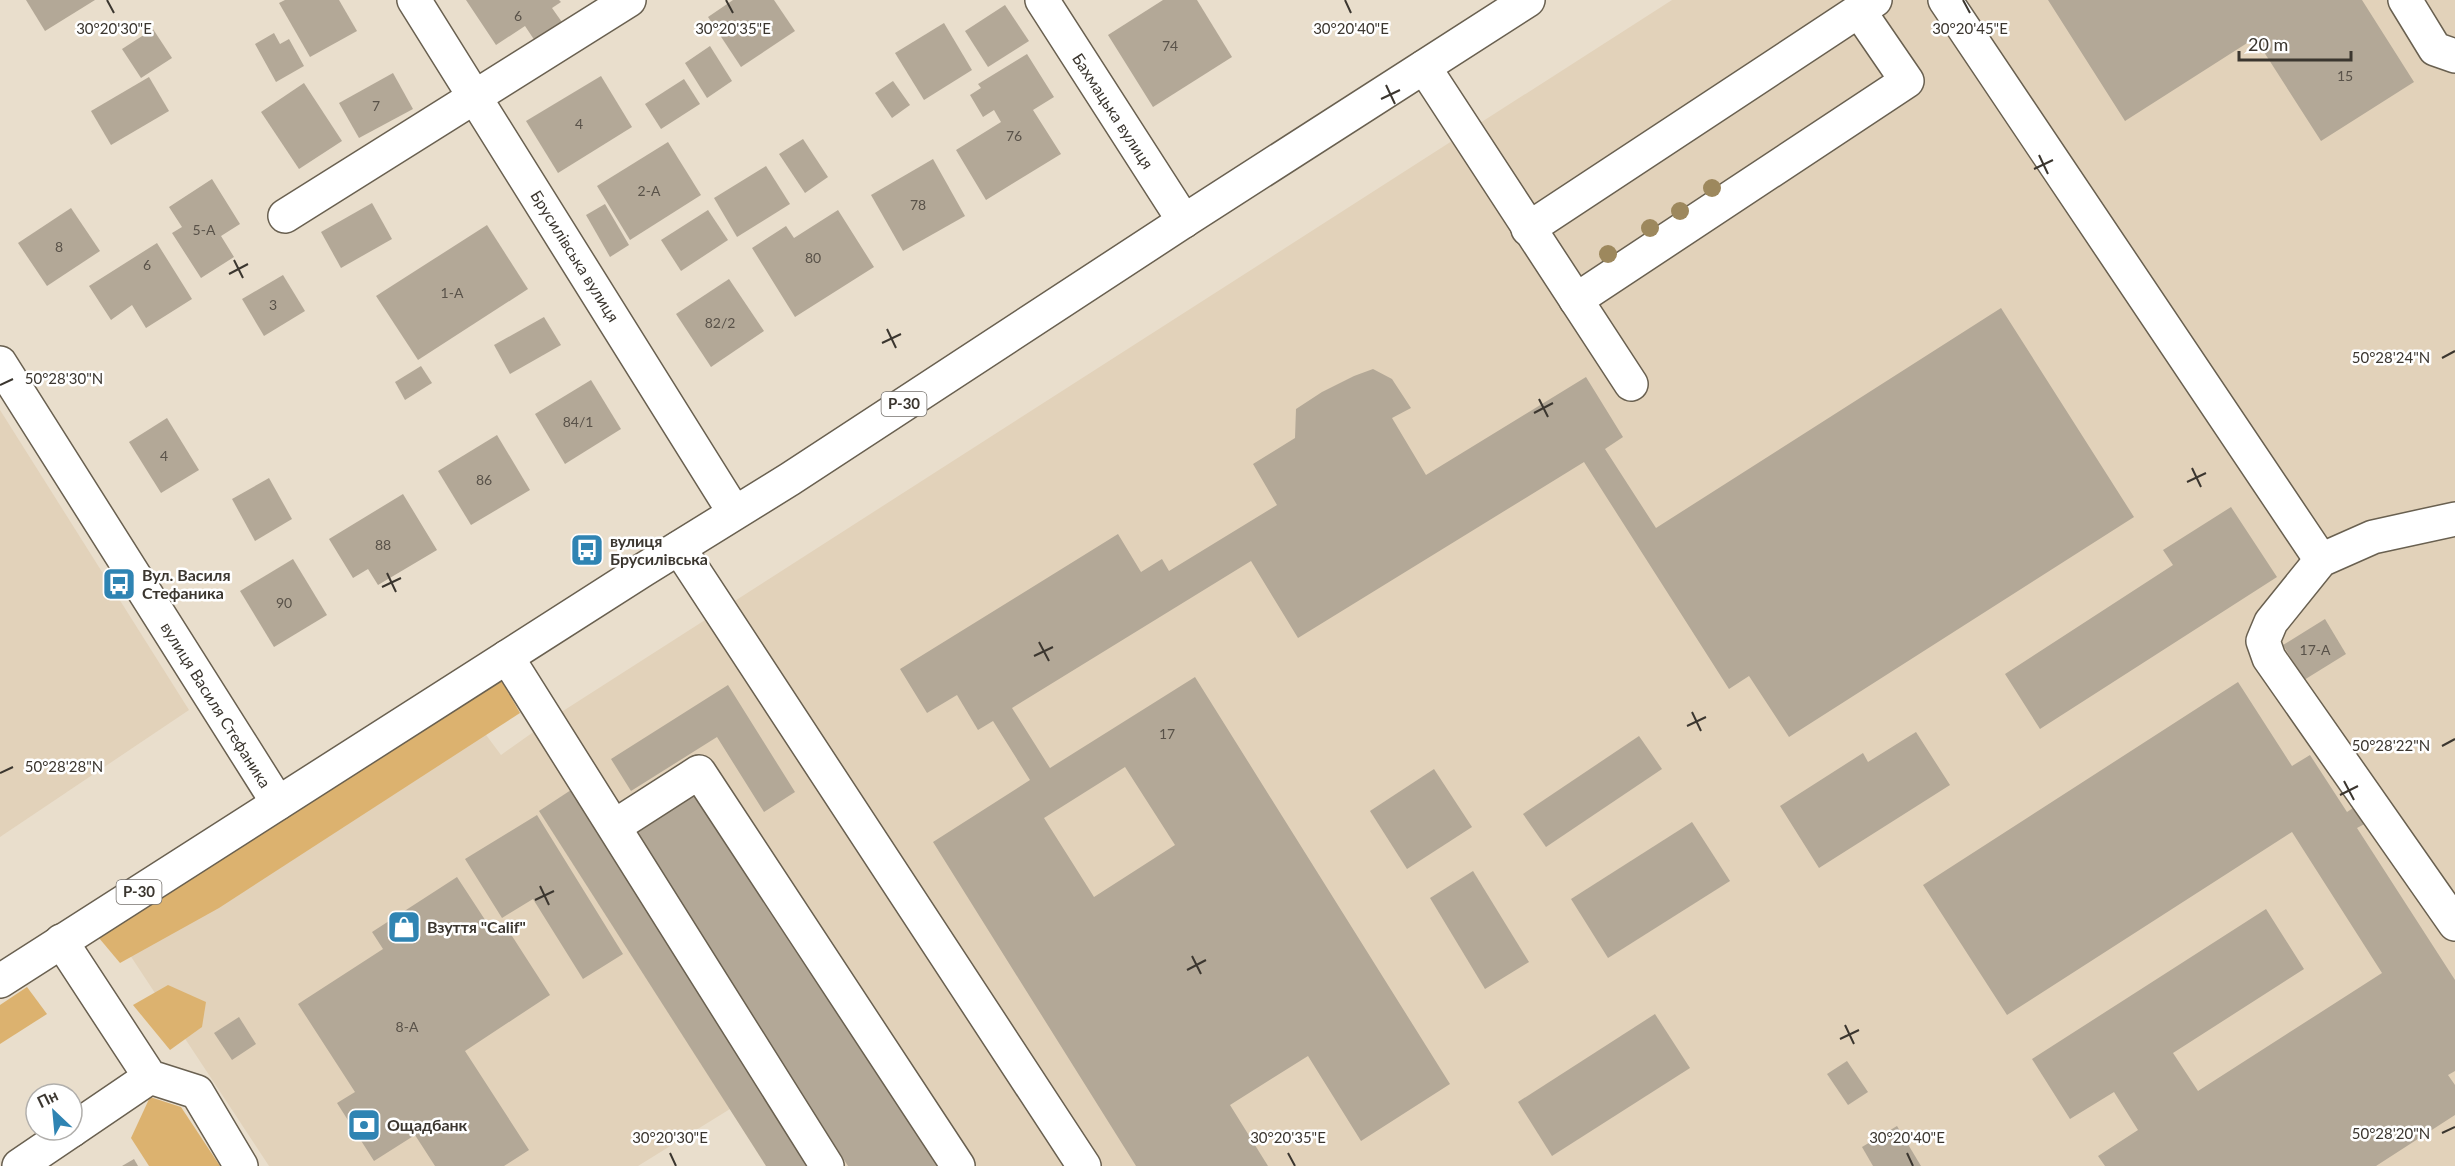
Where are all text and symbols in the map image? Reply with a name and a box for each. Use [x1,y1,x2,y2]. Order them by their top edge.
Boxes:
house number: 6 [514,7,522,24]
text: 30°20'30"E [76,19,152,37]
text: 30°20'35"E [695,19,771,37]
text: 30°20'40"E [1313,19,1389,37]
text: 30°20'45"E [1932,19,2008,37]
scale bar [2239,24,2352,62]
text: 20 m [2248,33,2288,55]
house number: 74 [1162,37,1178,54]
street label: Бахмацька вулиця [1069,49,1158,172]
house number: 15 [2337,67,2353,84]
house number: 7 [372,97,380,114]
house number: 4 [575,115,583,132]
house number: 76 [1006,127,1022,144]
house number: 2-А [638,182,661,199]
street label: Брусилівська вулиця [527,186,624,325]
house number: 78 [910,196,926,213]
house number: 5-А [193,221,216,238]
house number: 8 [55,238,63,255]
house number: 80 [805,249,821,266]
house number: 6 [143,256,151,273]
house number: 1-А [441,284,464,301]
house number: 3 [269,296,277,313]
house number: 82/2 [705,314,735,331]
text: 50°28'24"N [2352,348,2430,366]
text: 50°28'30"N [25,369,103,387]
road number: Р-30 [882,392,926,416]
house number: 84/1 [563,413,593,430]
house number: 4 [160,447,168,464]
house number: 86 [476,471,492,488]
place label: вулиця Брусилівська [610,531,708,568]
bus stop icon: вулиця Брусилівська [569,532,605,568]
house number: 88 [375,536,391,553]
place label: Вул. Василя Стефаника [142,565,231,602]
bus stop icon: Вул. Василя Стефаника [101,566,137,602]
house number: 90 [276,594,292,611]
street label: вулиця Василя Стефаника [157,618,275,791]
house number: 17-А [2300,641,2331,658]
house number: 17 [1159,725,1175,742]
text: 50°28'22"N [2352,736,2430,754]
text: 50°28'28"N [25,757,103,775]
road number: Р-30 [116,880,162,904]
shop icon: Взуття "Calif" [386,909,422,945]
place label: Взуття "Calif" [427,917,526,936]
house number: 8-А [396,1018,419,1035]
north arrow [24,1082,84,1142]
text: Пн [34,1085,61,1111]
bank icon: Ощадбанк [346,1107,382,1143]
place label: Ощадбанк [387,1115,468,1134]
text: 50°28'20"N [2352,1124,2430,1142]
text: 30°20'30"E [632,1128,708,1146]
text: 30°20'35"E [1250,1128,1326,1146]
text: 30°20'40"E [1869,1128,1945,1146]

